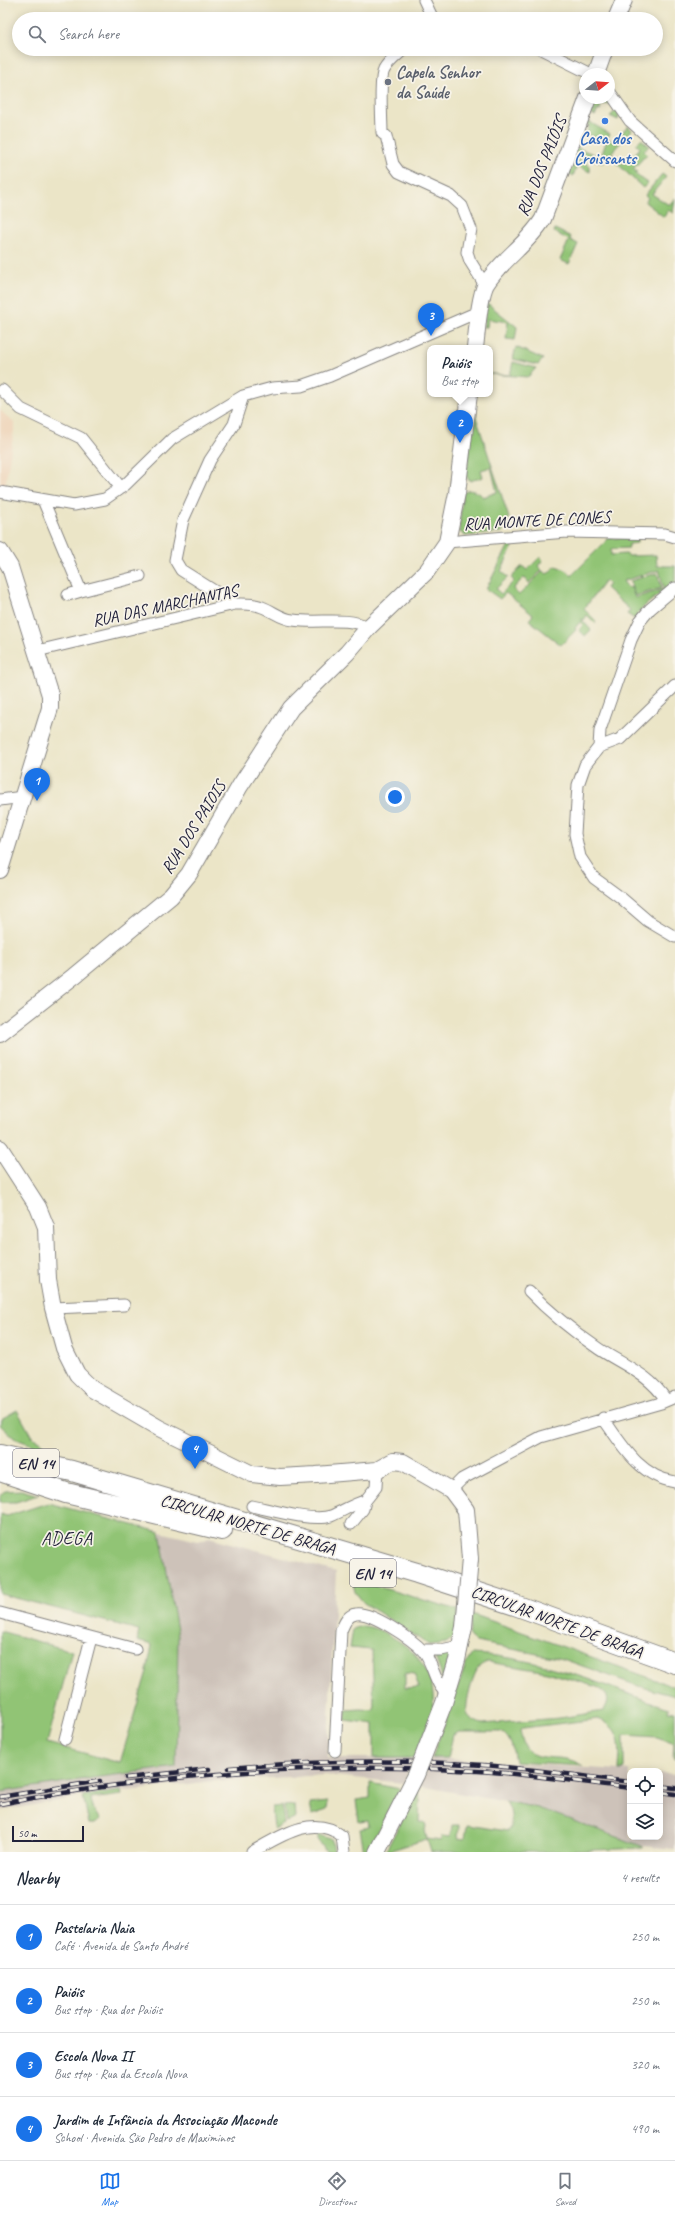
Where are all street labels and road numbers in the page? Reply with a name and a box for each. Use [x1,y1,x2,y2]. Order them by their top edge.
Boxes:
street label: RUA DOS PAIÓIS [511,109,572,219]
street label: RUA MONTE DE CONES [463,506,614,535]
street label: RUA DAS MARCHANTAS [90,579,243,631]
street label: RUA DOS PAIOIS [156,775,232,878]
road number: EN 14 [13,1449,59,1477]
street label: CIRCULAR NORTE DE BRAGA [158,1489,338,1560]
road number: EN 14 [350,1559,396,1587]
street label: CIRCULAR NORTE DE BRAGA [468,1581,646,1662]

